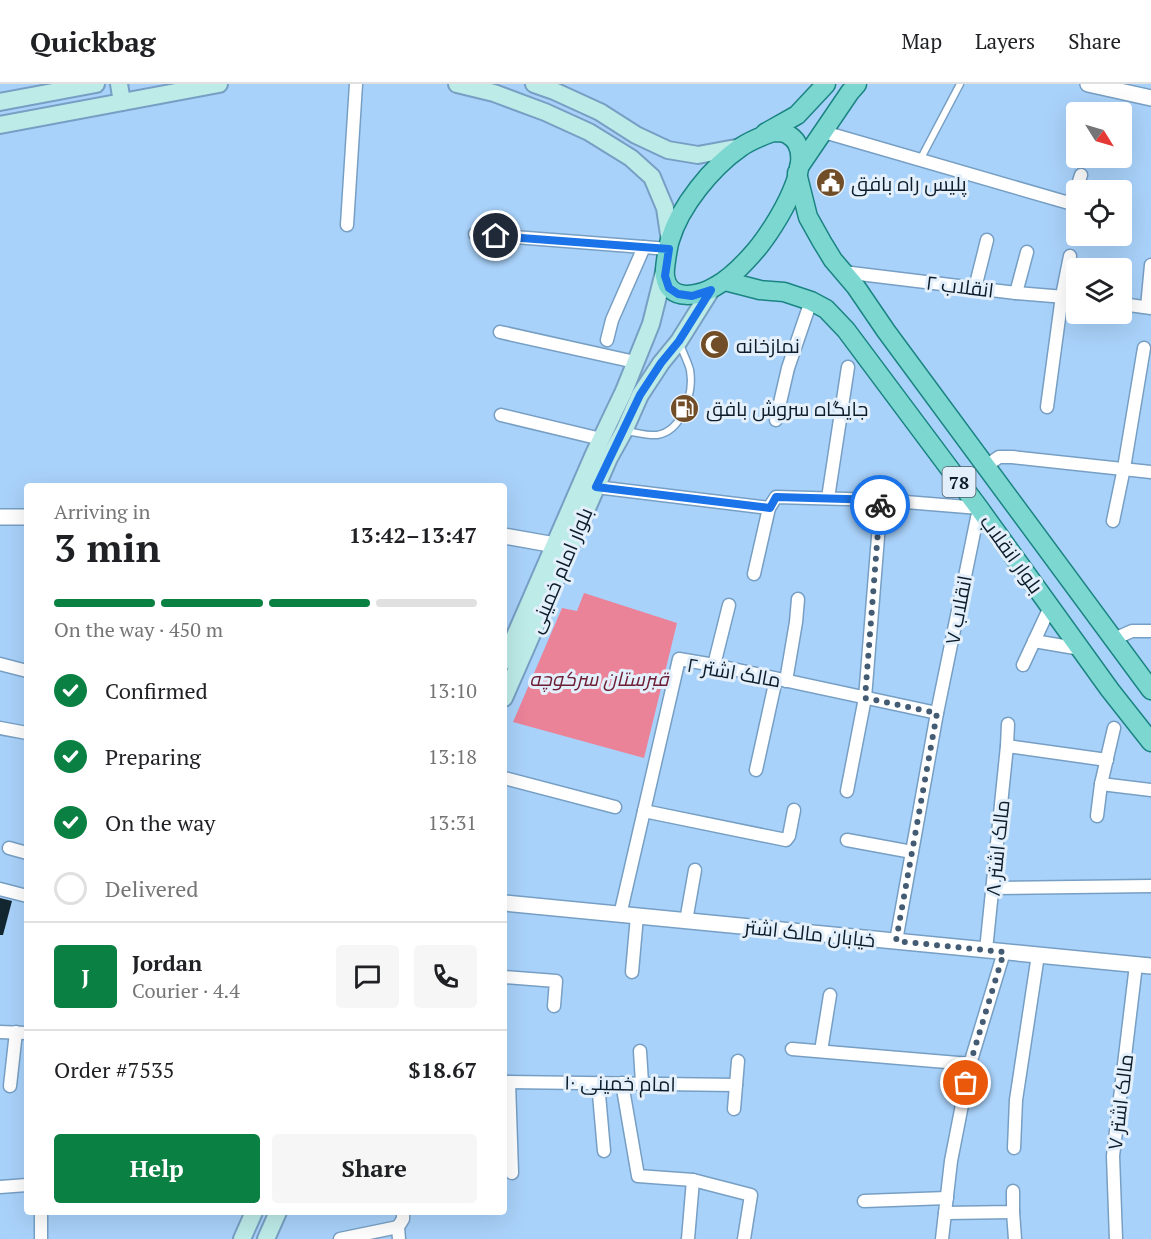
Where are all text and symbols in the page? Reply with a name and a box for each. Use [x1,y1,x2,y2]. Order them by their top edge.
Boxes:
text: Quickbag [30,23,156,60]
text: Map [901,27,942,55]
text: Layers [975,27,1035,55]
text: Share [1068,27,1121,55]
north arrow [1066,102,1132,168]
map controls [1066,102,1132,324]
public building icon: پلیس راه بافق [814,167,846,199]
place label: پلیس راه بافق [851,170,967,197]
button: locate [1066,180,1132,246]
pin [470,210,521,261]
icon: home [479,219,512,252]
button: layers [1066,258,1132,324]
street label: انقلاب ۲ [925,268,995,304]
mosque icon: نمازخانه [699,329,731,361]
place label: نمازخانه [736,332,800,359]
fuel station icon: جایگاه سروش بافق [669,392,701,424]
place label: جایگاه سروش بافق [706,395,868,422]
road number: 78 [942,467,976,497]
courier [850,475,910,535]
icon: bike [864,489,897,522]
text: Arriving in [54,498,150,525]
street label: بلوار امام خمینی [521,503,600,637]
street label: بلوار انقلاب [974,509,1050,599]
text: 13:42–13:47 [349,520,477,549]
text: 3 min [54,521,161,573]
street label: انقلاب ۷ [938,573,978,647]
text: On the way · 450 m [54,616,223,643]
street label: مالک اشتر ۲ [685,650,783,694]
park label: قبرستان سرکوچه [529,665,671,693]
icon: check [54,674,87,707]
text: Confirmed [105,676,208,705]
text: 13:10 [428,677,477,704]
icon: check [54,740,87,773]
text: Preparing [105,742,201,771]
text: 13:18 [428,743,477,770]
street label: مالک اشتر ۸ [979,799,1015,897]
icon: check [54,806,87,839]
text: On the way [105,808,215,837]
text: 13:31 [428,809,477,836]
text: Delivered [105,874,198,903]
street label: خیابان مالک اشتر [742,913,877,953]
button: chat [336,945,399,1008]
button: phone [414,945,477,1008]
text: Jordan [132,948,202,977]
text: J [81,962,90,991]
text: Courier · 4.4 [132,977,240,1004]
street label: مالک اشتر ۷ [1101,1052,1139,1152]
text: Order #7535 [54,1055,174,1084]
text: $18.67 [408,1055,477,1084]
pin [940,1057,991,1108]
icon: bag [949,1066,982,1099]
street label: امام خمینی ۱۰ [564,1069,676,1098]
button: Help [54,1134,260,1203]
button: Share [272,1134,477,1203]

